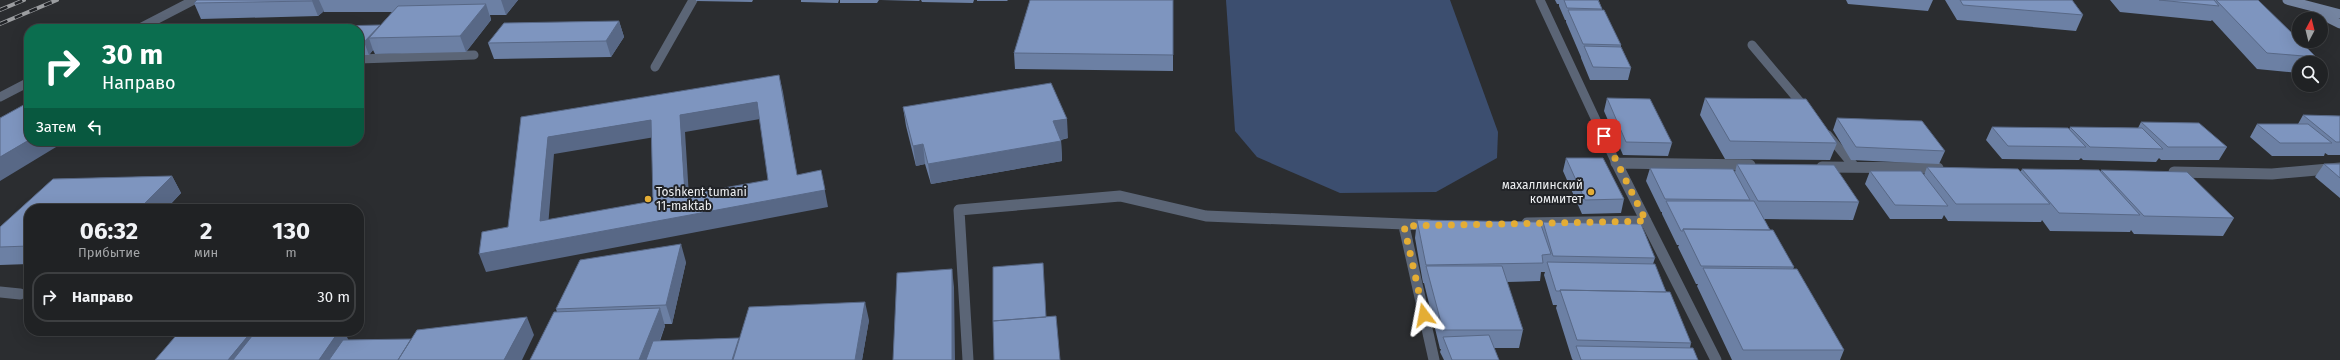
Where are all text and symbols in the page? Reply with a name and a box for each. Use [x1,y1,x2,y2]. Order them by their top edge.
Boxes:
north arrow [2292,12,2328,48]
map controls [2292,12,2328,92]
text: 30 m [102,38,163,71]
icon: right [36,40,88,92]
button: search [2292,56,2328,92]
text: Направо [102,72,176,94]
icon: left [84,116,106,138]
text: Затем [36,118,76,136]
pin [1587,119,1621,153]
icon: arrive [1593,125,1615,147]
place label: махаллинский коммитет [1502,178,1584,206]
place label: Toshkent tumani 11-maktab [656,185,747,213]
marker: махаллинский коммитет [1586,187,1596,197]
marker: Toshkent tumani 11-maktab [643,194,653,204]
text: 06:32 [80,217,138,245]
text: 2 [200,217,212,245]
text: 130 [272,217,310,245]
text: Прибытие [78,245,140,260]
text: мин [194,245,218,260]
text: m [286,245,297,260]
icon: right [38,286,60,308]
text: Направо [72,288,133,306]
text: 30 m [317,288,350,306]
position arrow [1403,294,1445,336]

